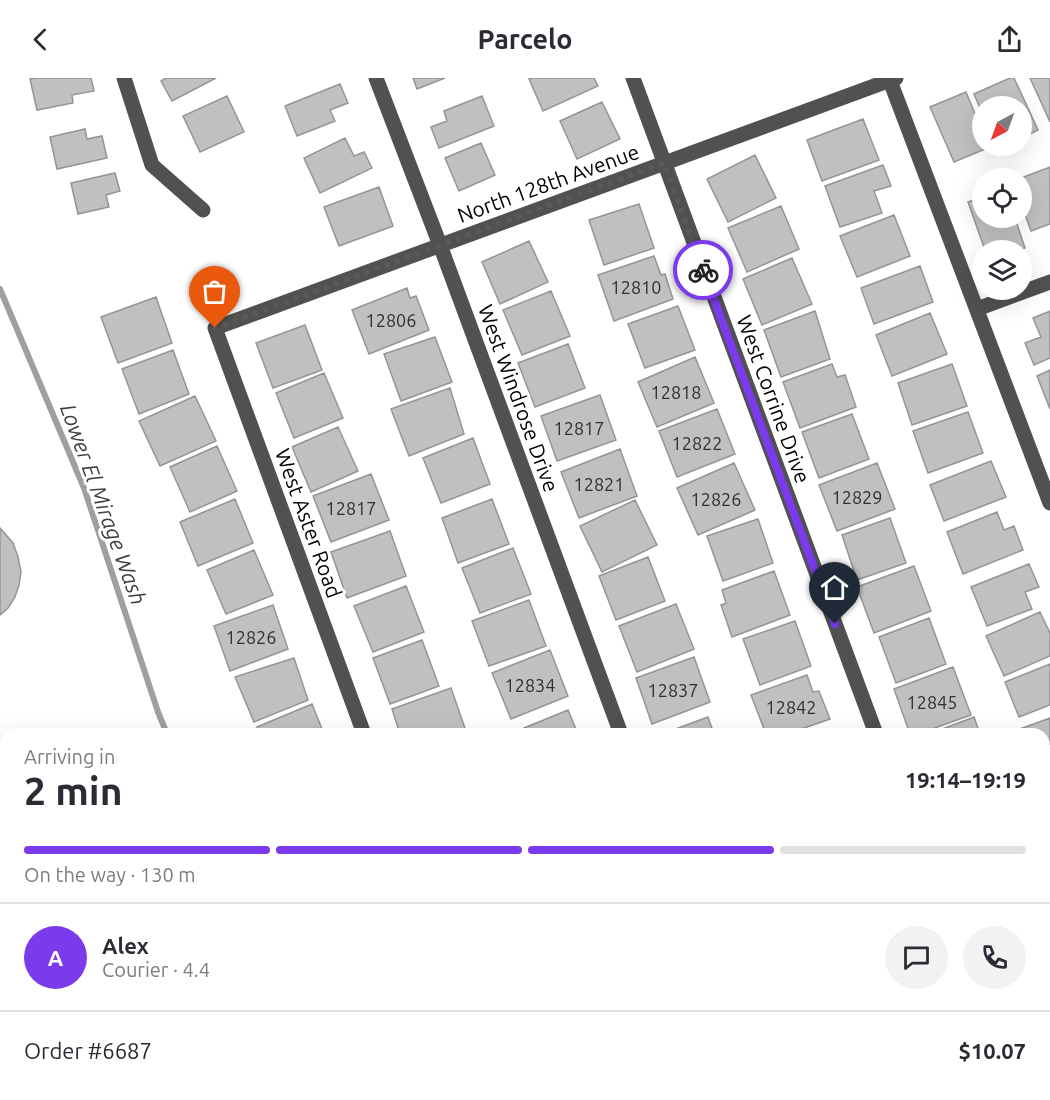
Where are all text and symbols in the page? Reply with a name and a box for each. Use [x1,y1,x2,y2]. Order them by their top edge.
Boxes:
icon: back [24,23,57,56]
icon: share [993,23,1026,56]
text: Parcelo [478,24,572,54]
north arrow [972,96,1032,156]
map controls [972,96,1032,300]
street label: North 128th Avenue [454,139,642,227]
button: locate [972,168,1032,228]
courier [673,240,733,300]
button: layers [972,240,1032,300]
icon: bike [687,254,720,287]
pin [189,266,240,328]
icon: bag [198,275,231,308]
house number: 12810 [611,277,661,297]
street label: West Windrose Drive [474,301,564,495]
house number: 12806 [366,310,416,330]
street label: West Corrine Drive [732,312,816,486]
house number: 12818 [651,382,701,402]
water label: Lower El Mirage Wash [56,400,152,608]
house number: 12817 [554,418,604,438]
house number: 12822 [672,433,722,453]
street label: West Aster Road [271,445,347,601]
house number: 12821 [574,474,624,494]
house number: 12829 [832,487,882,507]
house number: 12826 [691,489,741,509]
house number: 12817 [326,498,376,518]
pin [809,562,860,624]
icon: home [818,571,851,604]
house number: 12826 [226,627,276,647]
house number: 12834 [505,675,555,695]
house number: 12837 [648,680,698,700]
house number: 12845 [907,692,957,712]
house number: 12842 [766,697,816,717]
text: Arriving in [24,745,115,768]
text: 19:14–19:19 [905,767,1026,792]
text: 2 min [24,769,123,812]
text: On the way · 130 m [24,863,196,886]
button: chat [885,926,948,989]
button: phone [963,926,1026,989]
text: Alex [102,933,149,958]
text: A [48,945,63,970]
text: Courier · 4.4 [102,958,210,981]
text: Order #6687 [24,1038,152,1063]
text: $10.07 [959,1038,1026,1063]

